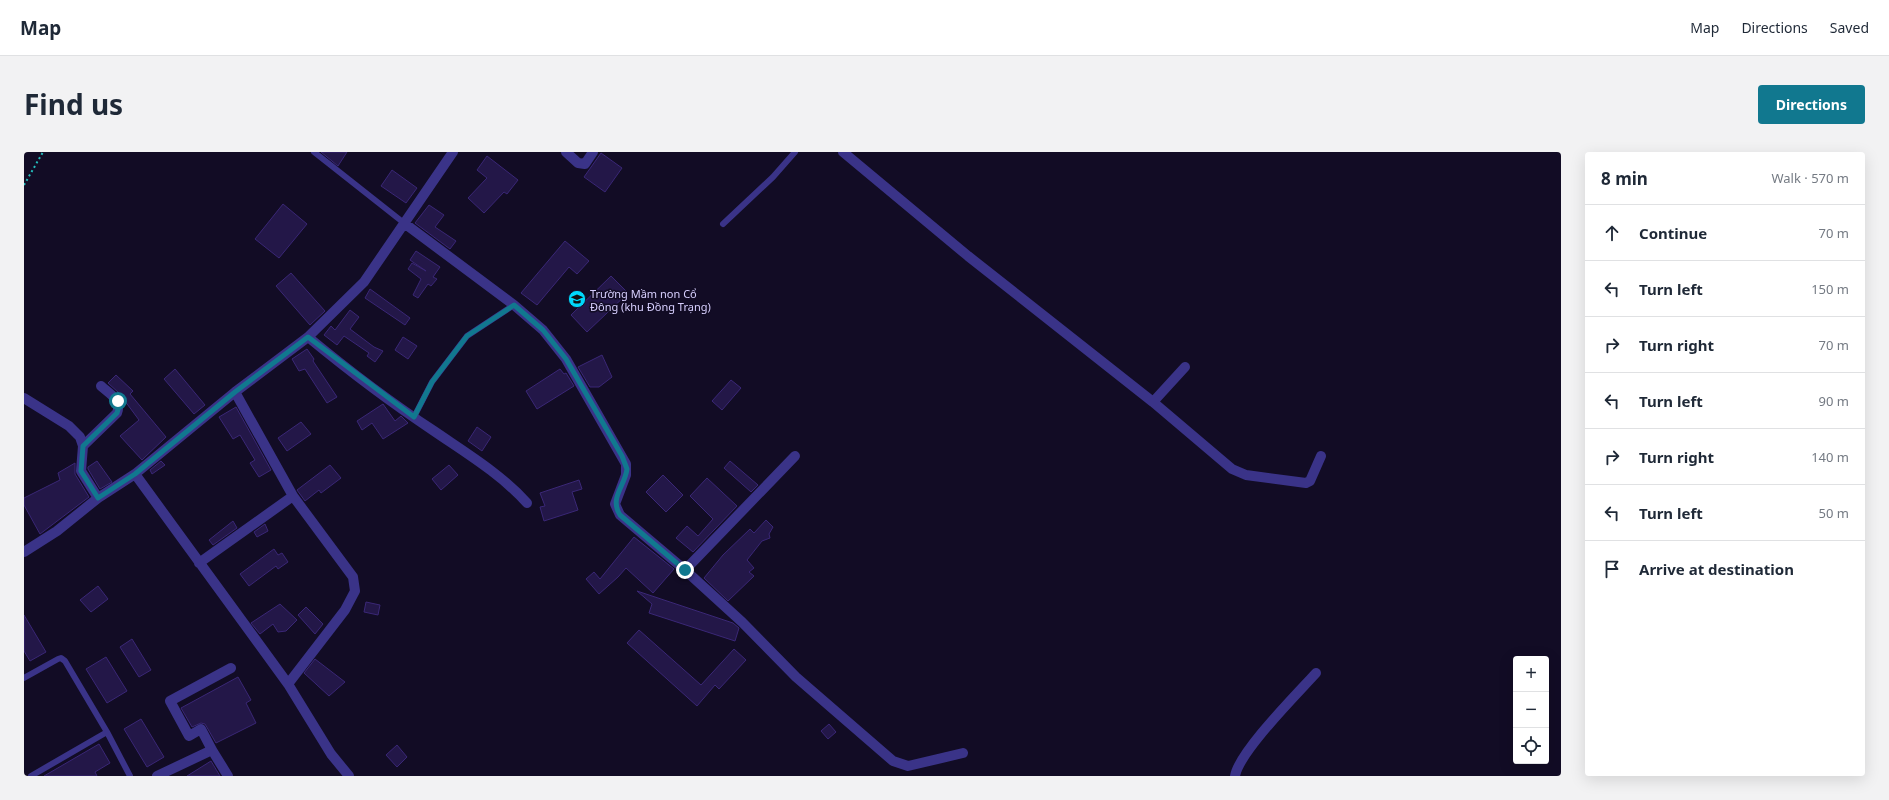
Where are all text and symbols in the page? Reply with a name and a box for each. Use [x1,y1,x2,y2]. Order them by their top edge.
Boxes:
text: Map [20,15,61,41]
text: Map [1690,18,1719,37]
text: Directions [1741,18,1808,37]
text: Saved [1830,18,1869,37]
text: Find us [24,85,123,123]
button: Directions [1758,85,1865,124]
text: 8 min [1601,167,1648,190]
text: Walk · 570 m [1771,169,1849,187]
icon: ahead [1601,222,1623,244]
text: Continue [1639,223,1707,243]
text: 70 m [1819,224,1849,242]
icon: left [1601,278,1623,300]
text: Turn left [1639,279,1703,299]
text: 150 m [1811,280,1849,298]
place label: Trường Mầm non Cổ Đông (khu Đồng Trạng) [590,286,711,314]
school or university icon: Trường Mầm non Cổ Đông (khu Đồng Trạng) [567,289,587,309]
icon: right [1601,334,1623,356]
text: Turn right [1639,335,1714,355]
text: 70 m [1819,336,1849,354]
icon: left [1601,390,1623,412]
text: Turn left [1639,391,1703,411]
route start [109,392,127,410]
text: 90 m [1819,392,1849,410]
icon: right [1601,446,1623,468]
text: Turn right [1639,447,1714,467]
text: 140 m [1811,448,1849,466]
icon: left [1601,502,1623,524]
text: Turn left [1639,503,1703,523]
text: 50 m [1819,504,1849,522]
icon: arrive [1601,558,1623,580]
text: Arrive at destination [1639,559,1794,579]
route end [676,561,694,579]
map controls [1513,656,1549,764]
button: + [1513,656,1549,692]
button: − [1513,692,1549,728]
button: locate [1513,728,1549,764]

